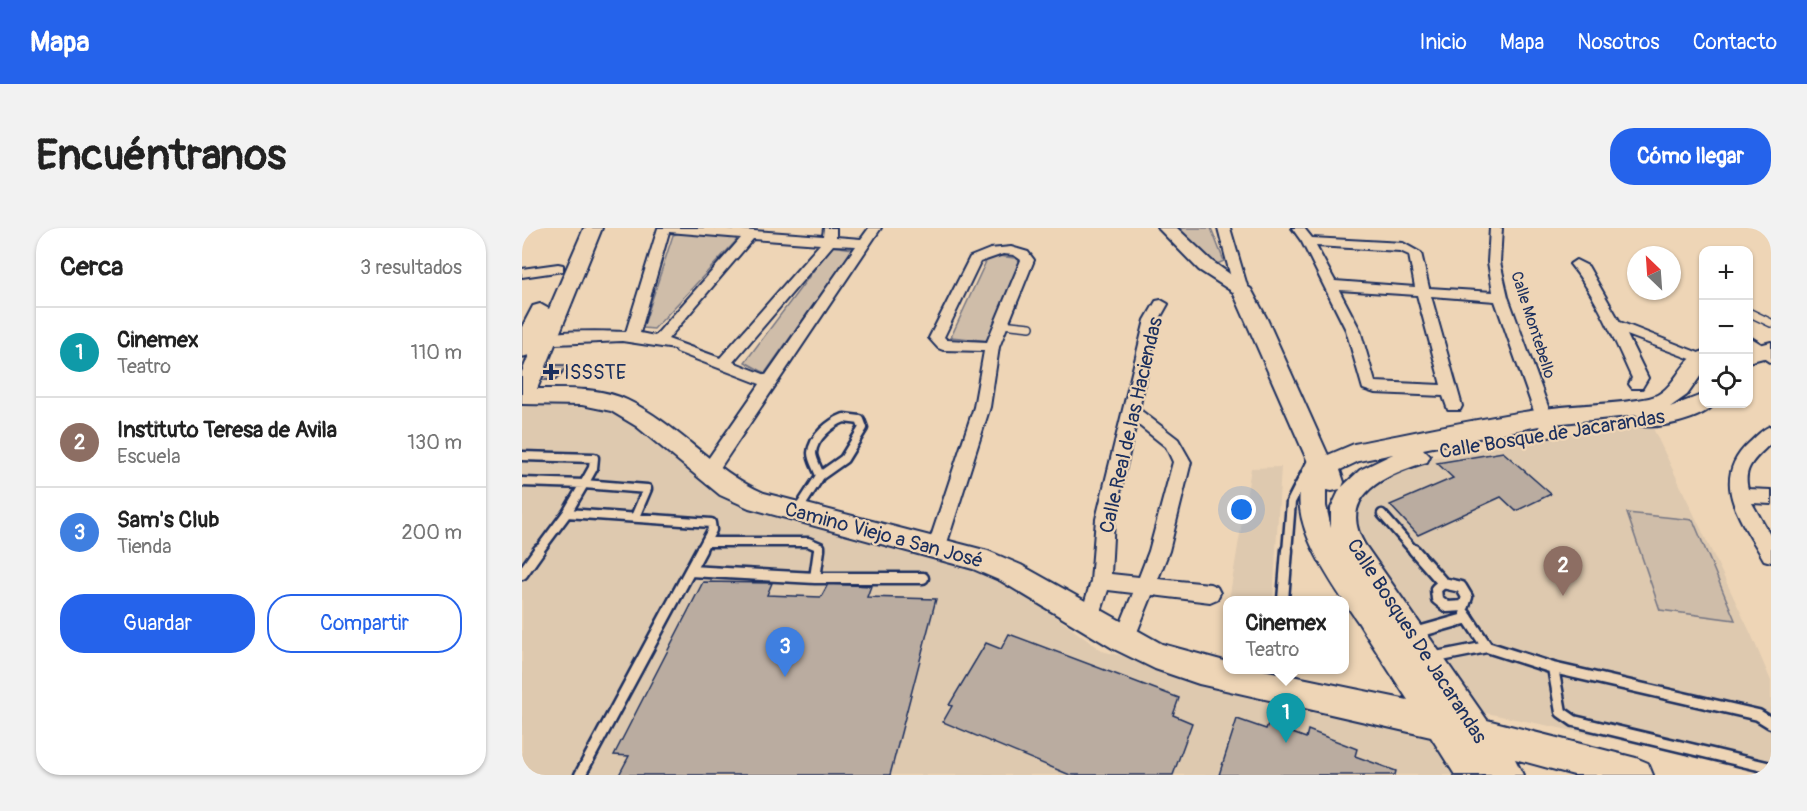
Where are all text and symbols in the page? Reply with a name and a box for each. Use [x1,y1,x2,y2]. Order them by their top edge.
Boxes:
text: Mapa [30,25,89,60]
text: Inicio [1420,29,1467,56]
text: Mapa [1500,29,1544,56]
text: Nosotros [1577,29,1660,56]
text: Contacto [1693,29,1777,56]
button: Cómo llegar [1610,128,1771,185]
text: Encuéntranos [36,130,286,182]
north arrow [1627,246,1681,300]
map controls [1699,246,1753,408]
button: + [1699,246,1753,300]
text: Cerca [60,251,123,283]
text: 3 resultados [360,255,462,280]
street label: Calle Montebello [1506,269,1560,381]
button: − [1699,300,1753,354]
street label: Calle Real de las Haciendas [1094,314,1168,536]
text: Cinemex [117,326,199,354]
text: 1 [76,340,83,365]
text: 110 m [411,340,462,365]
text: Teatro [117,354,171,379]
button: locate [1699,354,1753,408]
place label: ISSSTE [564,360,626,385]
marker: ISSSTE [542,363,560,381]
street label: Calle Bosque de Jacarandas [1438,404,1666,464]
text: Instituto Teresa de Avila [117,416,337,444]
text: 2 [74,430,85,455]
text: 130 m [407,430,462,455]
text: Escuela [117,444,180,469]
your location [1227,495,1256,524]
street label: Camino Viejo a San José [782,497,986,573]
text: Sam's Club [117,506,219,534]
text: 3 [74,520,85,545]
text: 200 m [401,520,462,545]
text: Tienda [117,534,172,559]
street label: Calle Bosques De Jacarandas [1341,534,1493,748]
pin: 2 [1544,546,1582,596]
button: Guardar [60,594,255,653]
button: Compartir [267,594,462,653]
popup [1223,596,1349,674]
text: Cinemex [1245,609,1327,637]
pin: 3 [766,628,804,677]
text: Teatro [1245,637,1299,662]
pin: 1 [1266,694,1305,743]

